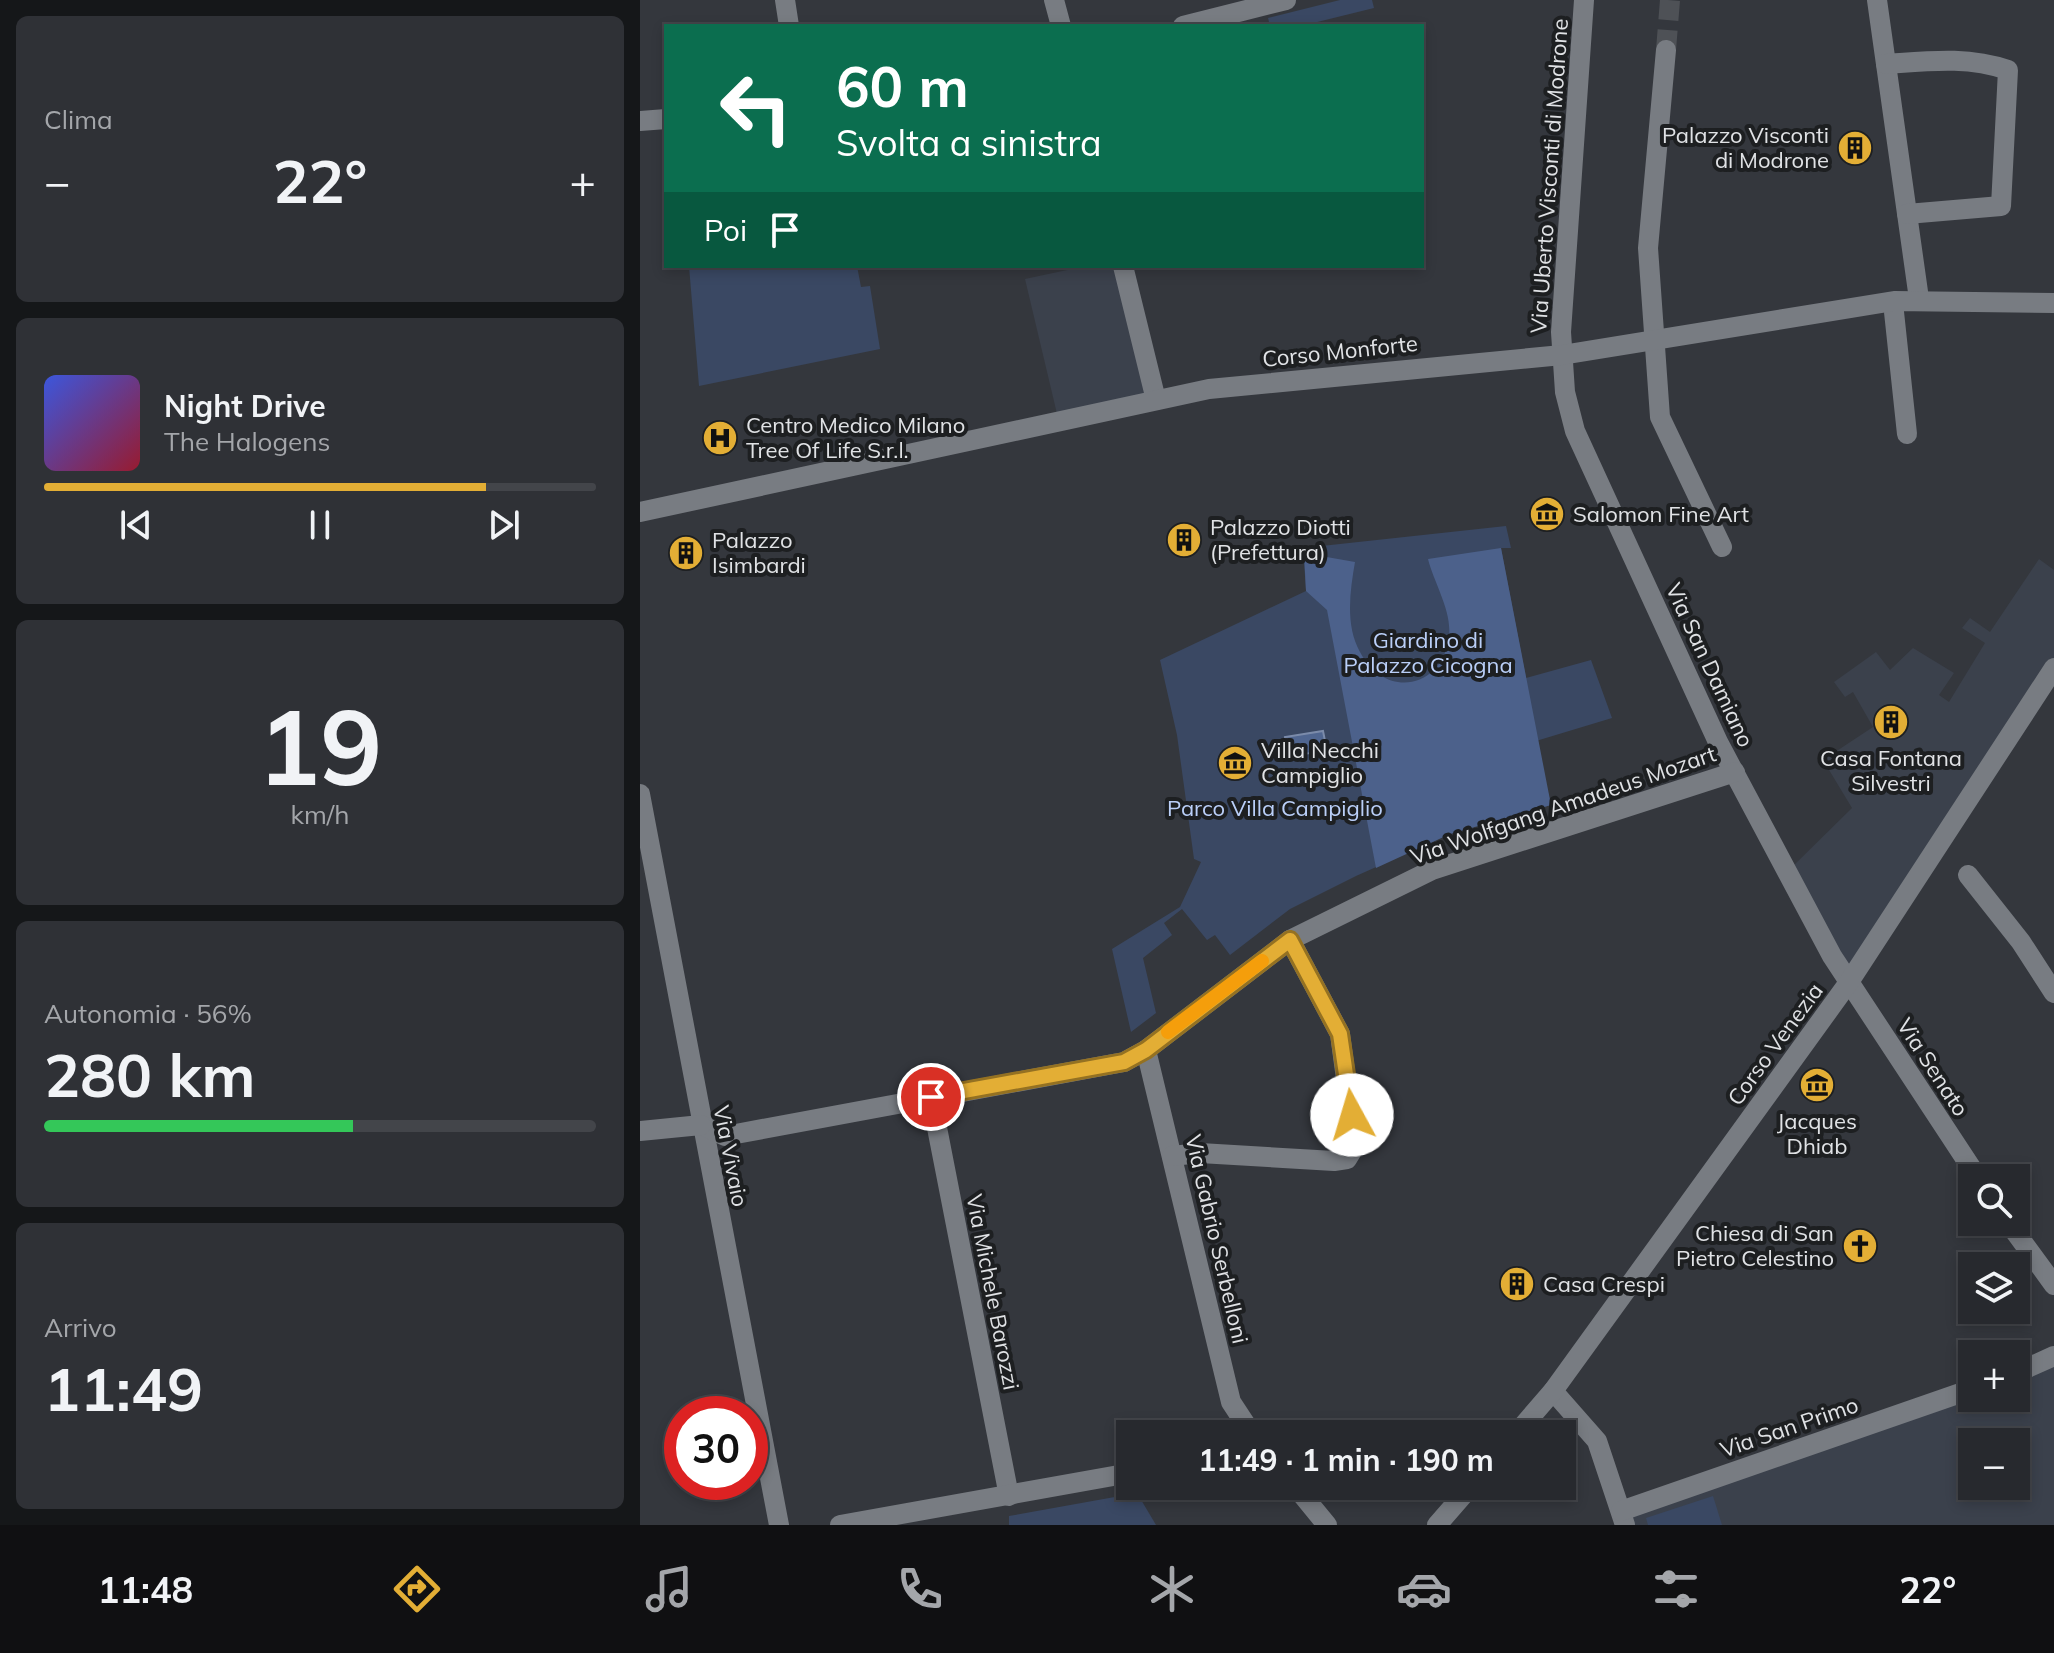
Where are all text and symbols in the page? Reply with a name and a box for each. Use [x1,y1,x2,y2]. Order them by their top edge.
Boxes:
street label: Via Uberto Visconti di Modrone [1524,18,1574,334]
text: 60 m [836,51,969,121]
icon: left [704,56,808,160]
text: Clima [44,103,113,136]
text: Svolta a sinistra [836,120,1102,165]
place label: Palazzo Visconti di Modrone [1662,121,1829,174]
building icon: Palazzo Visconti di Modrone [1836,129,1874,167]
text: 22° [273,143,367,218]
text: − [44,154,70,209]
text: + [570,154,596,209]
icon: arrive [763,208,807,252]
text: Poi [704,211,747,249]
street label: Corso Monforte [1261,329,1419,373]
text: Night Drive [164,387,326,425]
place label: Centro Medico Milano Tree Of Life S.r.l. [746,411,965,464]
hospital icon: Centro Medico Milano Tree Of Life S.r.l. [701,419,739,457]
text: The Halogens [164,425,330,458]
museum icon: Salomon Fine Art [1528,495,1566,533]
place label: Salomon Fine Art [1573,500,1749,528]
icon: previous [114,503,158,547]
icon: pause [298,503,342,547]
icon: next [482,503,526,547]
place label: Palazzo Diotti (Prefettura) [1210,513,1351,566]
building icon: Palazzo Diotti (Prefettura) [1165,521,1203,559]
place label: Palazzo Isimbardi [712,526,806,579]
building icon: Palazzo Isimbardi [667,534,705,572]
street label: Via San Damiano [1660,578,1760,752]
park label: Giardino di Palazzo Cicogna [1343,626,1513,679]
text: 19 [258,680,382,811]
building icon: Casa Fontana Silvestri [1872,703,1910,741]
place label: Villa Necchi Campiglio [1261,736,1379,789]
street label: Via Wolfgang Amadeus Mozart [1407,739,1720,871]
museum icon: Villa Necchi Campiglio [1216,744,1254,782]
place label: Casa Fontana Silvestri [1820,744,1962,797]
park label: Parco Villa Campiglio [1167,794,1383,822]
text: km/h [291,798,349,831]
street label: Corso Venezia [1721,977,1829,1111]
text: Autonomia · 56% [44,997,252,1030]
street label: Via Senato [1891,1013,1975,1121]
text: 280 km [44,1037,256,1112]
pin [897,1063,965,1131]
museum icon: Jacques Dhiab [1798,1066,1836,1104]
position arrow [1310,1073,1394,1157]
icon: arrive [909,1075,953,1119]
street label: Via Vivaio [707,1103,755,1209]
place label: Jacques Dhiab [1777,1107,1857,1160]
street label: Via Gabrio Serbelloni [1179,1132,1255,1346]
map controls [1958,1164,2030,1500]
button: search [1958,1164,2030,1236]
street label: Via Michele Barozzi [960,1192,1026,1392]
place label: Chiesa di San Pietro Celestino [1676,1219,1834,1272]
church icon: Chiesa di San Pietro Celestino [1841,1227,1879,1265]
button: layers [1958,1252,2030,1324]
building icon: Casa Crespi [1498,1265,1536,1303]
place label: Casa Crespi [1543,1270,1665,1298]
text: Arrivo [44,1311,117,1344]
button: + [1958,1340,2030,1412]
text: 11:49 [44,1351,203,1426]
street label: Via San Primo [1716,1390,1862,1464]
speed limit sign: 30 [664,1396,768,1500]
button: − [1958,1428,2030,1500]
text: 11:49 · 1 min · 190 m [1198,1441,1494,1479]
icon: directions [389,1561,445,1617]
icon: music [641,1561,697,1617]
icon: phone [892,1561,948,1617]
icon: climate [1144,1561,1200,1617]
icon: car [1396,1561,1452,1617]
icon: filters [1648,1561,1704,1617]
text: 11:48 [98,1567,193,1612]
text: 22° [1899,1567,1956,1612]

